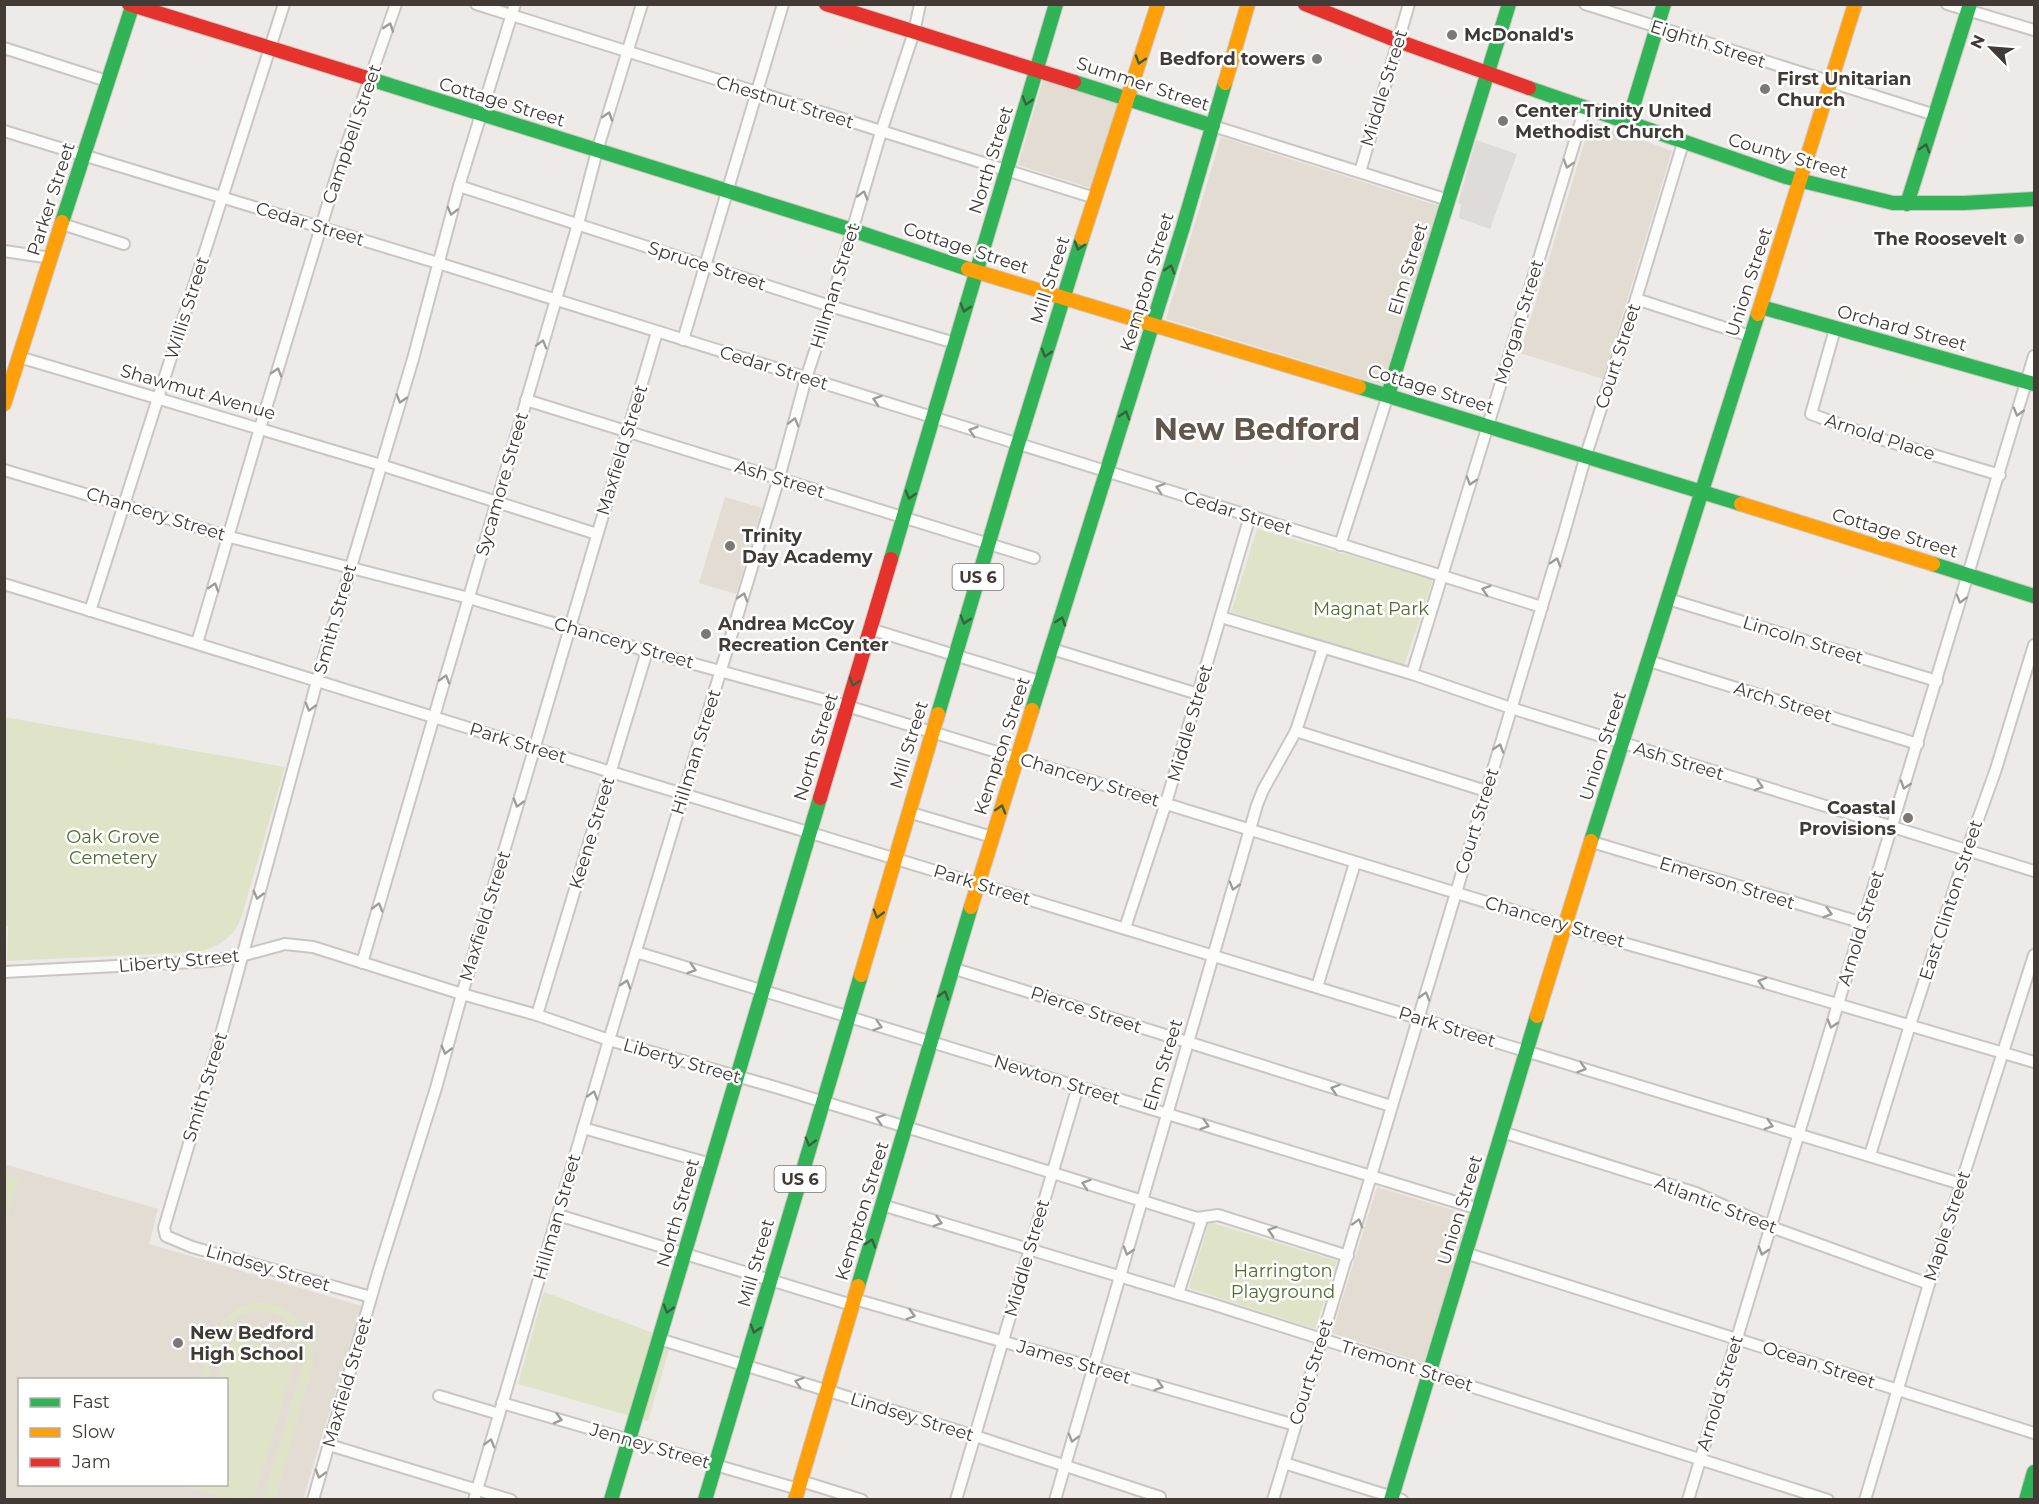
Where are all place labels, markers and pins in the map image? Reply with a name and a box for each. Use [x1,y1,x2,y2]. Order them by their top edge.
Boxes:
place label: McDonald's [1464,24,1574,46]
marker: McDonald's [1445,28,1459,42]
place label: Bedford towers [1159,48,1305,70]
marker: Bedford towers [1310,52,1324,66]
place label: First Unitarian Church [1777,68,1911,111]
marker: First Unitarian Church [1758,82,1772,96]
place label: Center Trinity United Methodist Church [1515,100,1712,143]
marker: Center Trinity United Methodist Church [1496,114,1510,128]
place label: The Roosevelt [1874,228,2007,250]
marker: The Roosevelt [2012,232,2026,246]
place label: Trinity Day Academy [742,525,873,568]
marker: Trinity Day Academy [723,539,737,553]
place label: Andrea McCoy Recreation Center [717,613,889,656]
marker: Andrea McCoy Recreation Center [699,627,713,641]
place label: Coastal Provisions [1799,797,1896,840]
marker: Coastal Provisions [1901,811,1915,825]
place label: New Bedford High School [190,1322,314,1365]
marker: New Bedford High School [171,1336,185,1350]

